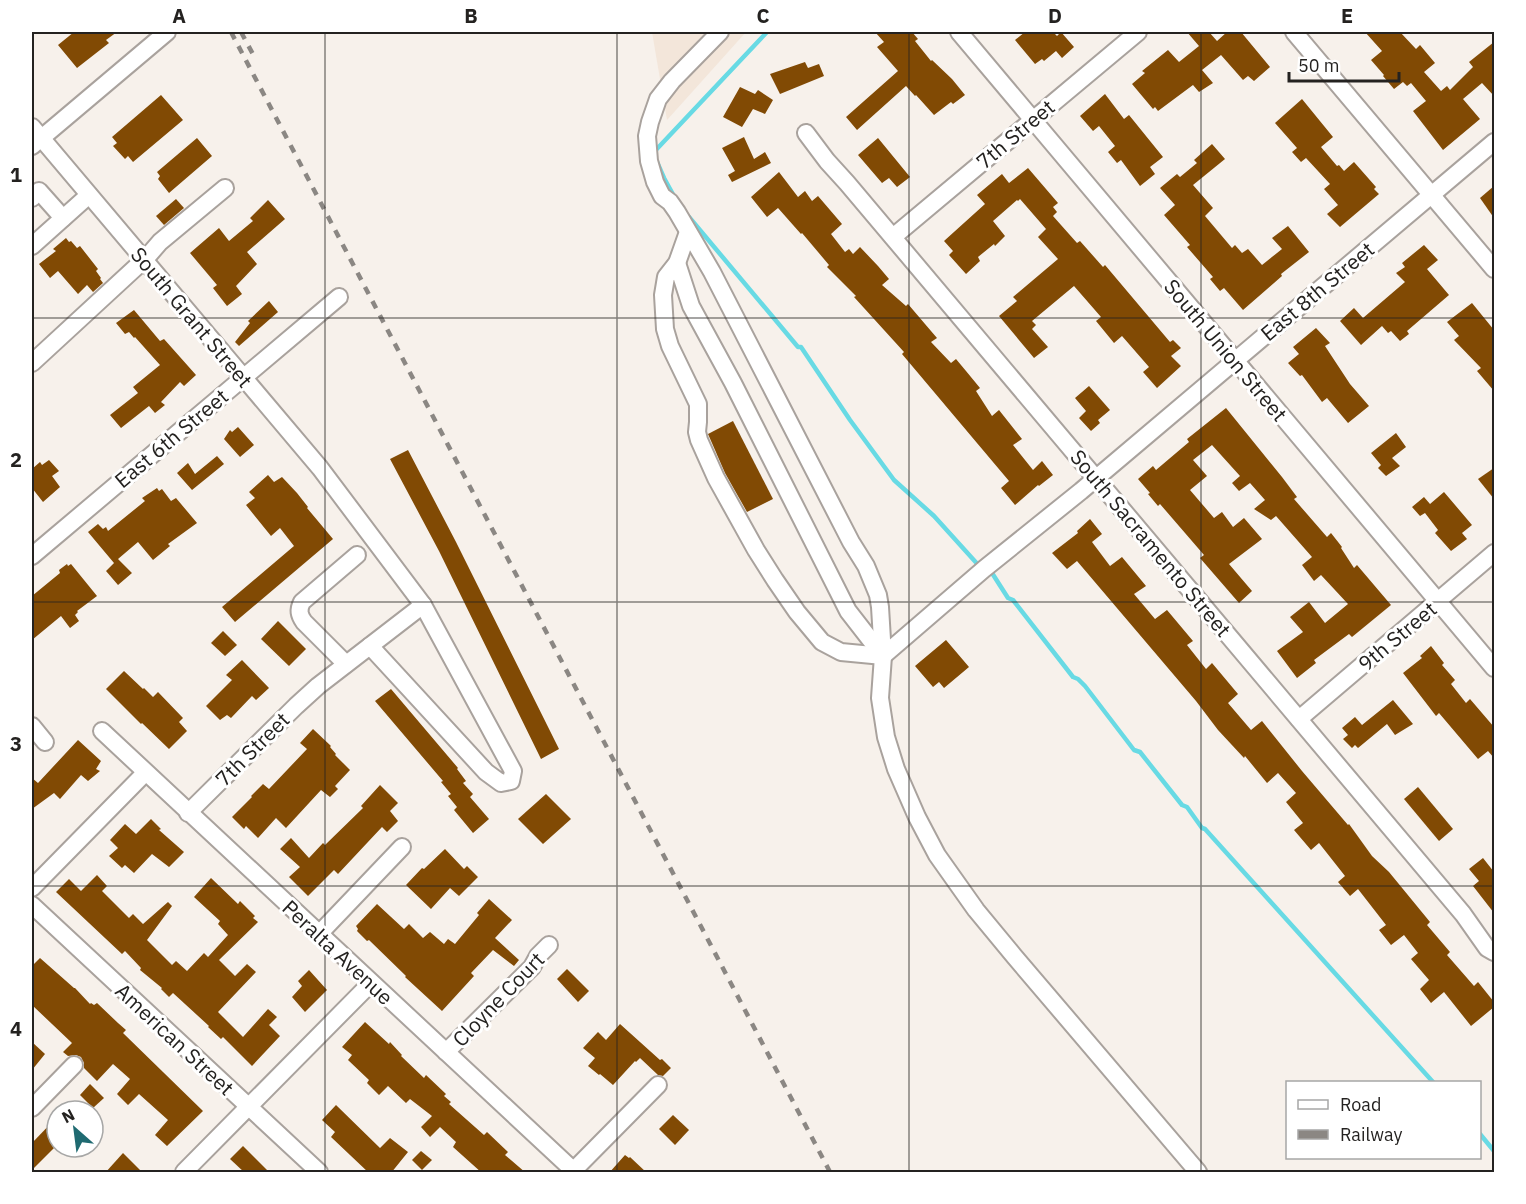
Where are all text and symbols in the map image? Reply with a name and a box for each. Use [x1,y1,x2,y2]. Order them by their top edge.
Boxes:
text: A [172,2,186,29]
text: B [464,2,478,29]
text: C [756,2,770,29]
text: D [1048,2,1062,29]
text: E [1341,2,1353,29]
scale bar [1289,45,1398,83]
text: 50 m [1298,54,1340,77]
street label: 7th Street [970,93,1060,175]
text: 1 [10,161,22,188]
street label: East 8th Street [1254,235,1380,347]
street label: South Grant Street [125,241,259,393]
street label: South Union Street [1158,273,1294,427]
street label: East 6th Street [108,382,234,494]
street label: South Sacramento Street [1064,443,1238,643]
text: 2 [10,446,22,473]
street label: 9th Street [1352,595,1442,677]
street label: 7th Street [209,706,295,792]
text: 3 [10,730,22,757]
street label: Peralta Avenue [277,893,399,1011]
street label: Cloyne Court [446,946,550,1052]
street label: American Street [110,977,240,1101]
text: 4 [10,1015,22,1042]
legend [1286,1081,1481,1159]
text: Road [1340,1093,1381,1116]
north arrow [45,1099,105,1159]
text: N [58,1104,78,1127]
text: Railway [1340,1123,1402,1146]

